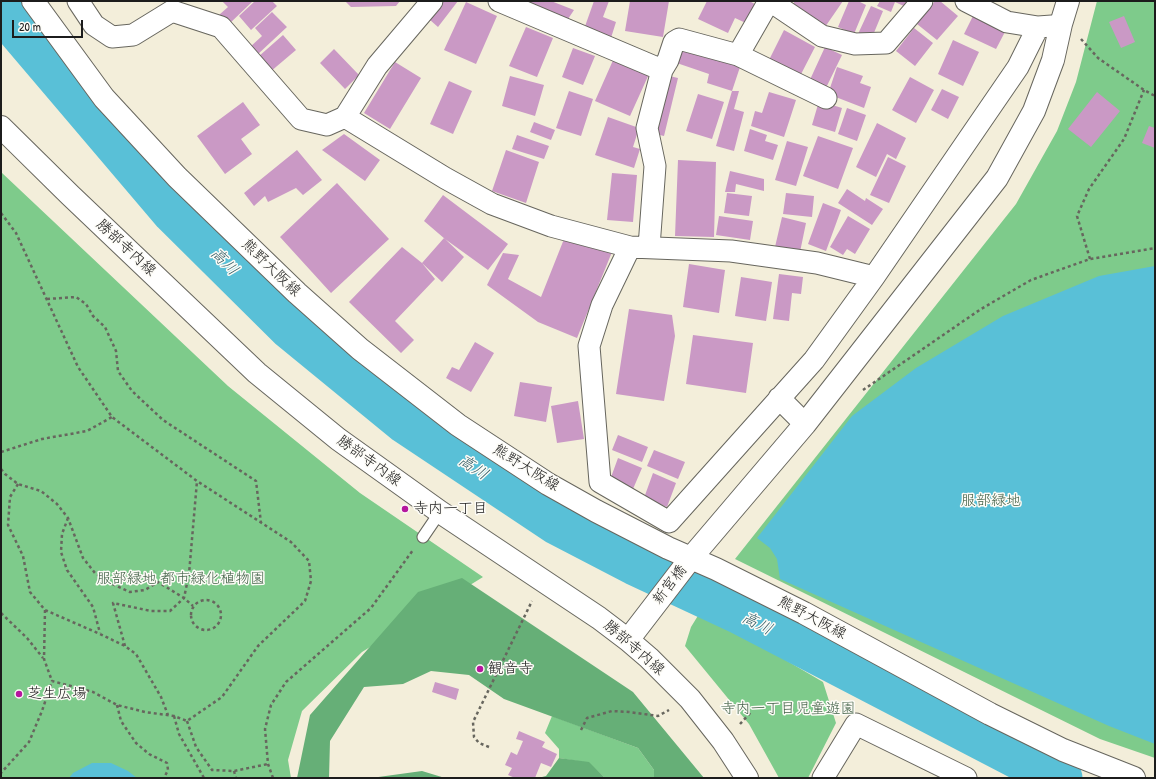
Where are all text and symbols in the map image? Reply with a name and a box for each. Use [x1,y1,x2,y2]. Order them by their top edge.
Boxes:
scale bar [14,12,85,38]
text: 20 m [19,18,41,35]
street label: 勝部寺内線 [92,216,160,280]
street label: 熊野大阪線 [238,235,304,301]
water label: 高川 [206,244,242,280]
street label: 勝部寺内線 [333,432,405,490]
street label: 熊野大阪線 [489,440,563,496]
water label: 高川 [454,451,492,485]
park label: 服部緑地 [961,492,1021,510]
place label: 寺内一丁目 [413,500,488,518]
marker: 寺内一丁目 [400,504,410,514]
street label: 新宮橋 [649,562,691,608]
park label: 服部緑地 都市緑化植物園 [97,570,265,588]
street label: 熊野大阪線 [775,592,849,644]
water label: 高川 [738,608,776,640]
street label: 勝部寺内線 [600,617,668,679]
place label: 観音寺 [488,660,533,678]
marker: 観音寺 [475,664,485,674]
place label: 芝生広場 [27,685,87,703]
marker: 芝生広場 [14,689,24,699]
park label: 寺内一丁目児童遊園 [721,700,855,718]

